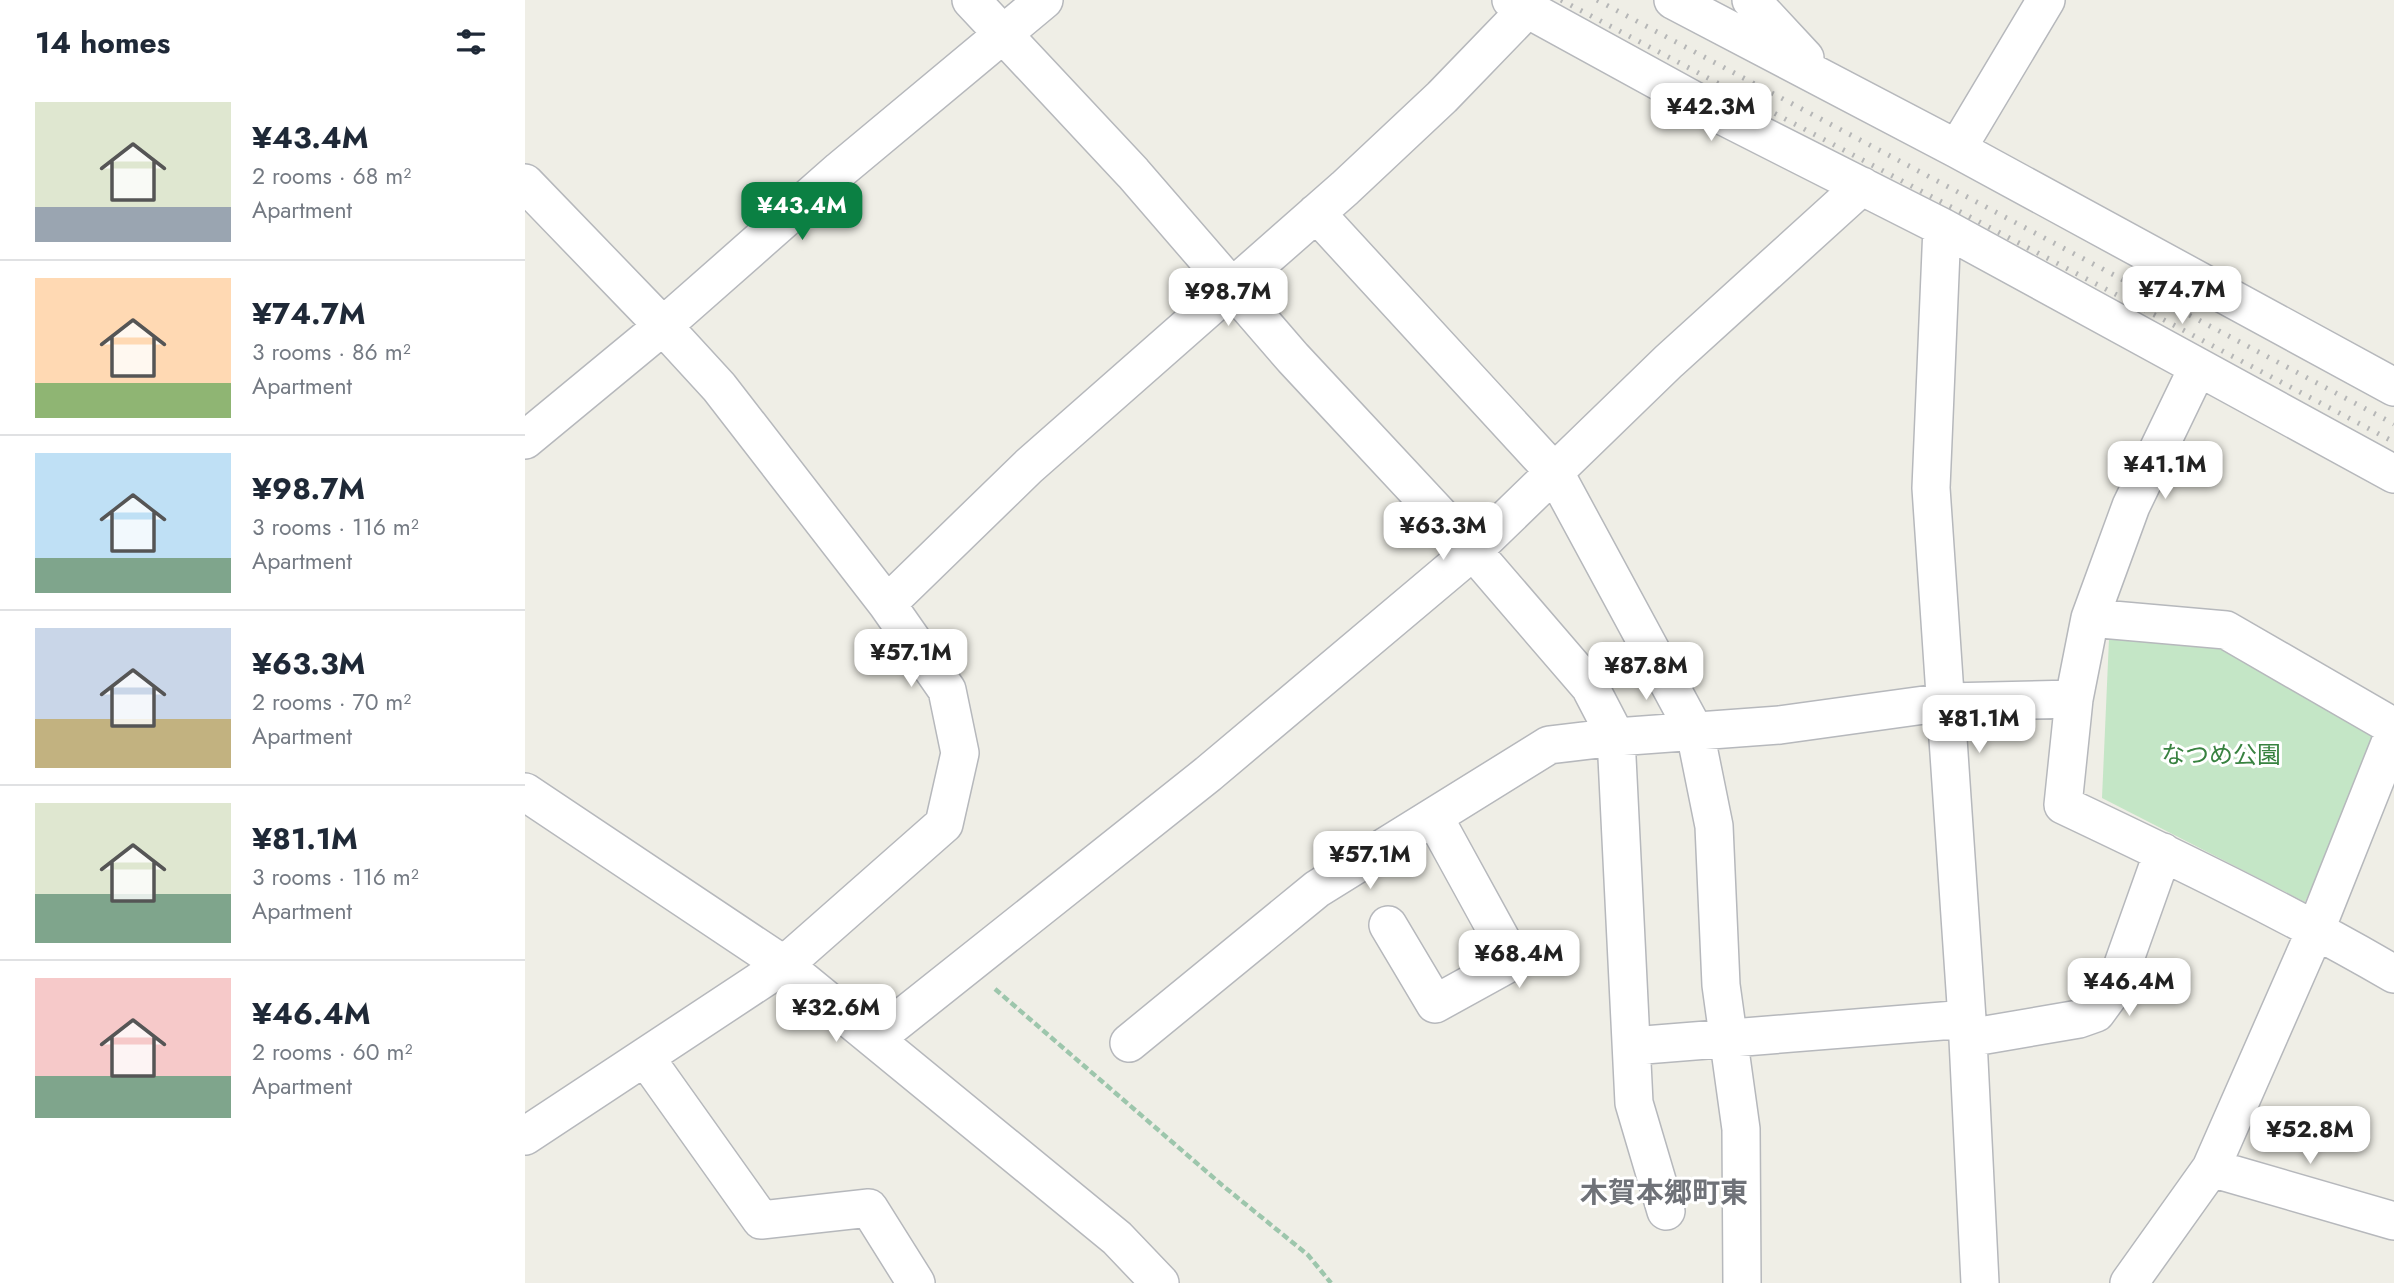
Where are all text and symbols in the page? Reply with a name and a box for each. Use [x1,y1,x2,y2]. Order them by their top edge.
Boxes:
text: 14 homes [35,21,170,64]
icon: filters [452,23,490,61]
pin: ¥42.3M [1654,83,1768,143]
text: ¥42.3M [1667,89,1755,123]
text: ¥43.4M [252,116,369,159]
icon: home [91,130,175,214]
text: 2 rooms · 68 m² [252,159,411,193]
pin: ¥43.4M [745,182,859,242]
text: ¥43.4M [757,188,847,222]
text: Apartment [252,193,352,227]
pin: ¥74.7M [2125,266,2239,326]
pin: ¥98.7M [1171,268,1285,328]
text: ¥74.7M [2138,272,2226,306]
text: ¥98.7M [1185,274,1271,308]
text: ¥74.7M [252,292,366,335]
icon: home [91,306,175,390]
text: 3 rooms · 86 m² [252,335,411,369]
text: Apartment [252,369,352,403]
pin: ¥41.1M [2108,442,2222,501]
text: ¥41.1M [2124,447,2206,481]
text: ¥98.7M [252,467,365,510]
icon: home [91,481,175,565]
pin: ¥63.3M [1386,503,1500,562]
text: ¥63.3M [1400,508,1486,542]
text: 3 rooms · 116 m² [252,510,419,544]
text: Apartment [252,544,352,578]
pin: ¥57.1M [854,630,968,689]
text: ¥57.1M [870,635,952,669]
text: ¥63.3M [252,642,365,685]
pin: ¥87.8M [1589,642,1703,702]
text: ¥87.8M [1604,648,1688,682]
icon: home [91,656,175,740]
text: 2 rooms · 70 m² [252,685,411,719]
pin: ¥81.1M [1922,696,2036,755]
text: ¥81.1M [1938,701,2020,735]
text: Apartment [252,719,352,753]
park label: なつめ公園 [2161,737,2281,772]
text: ¥81.1M [252,817,358,860]
icon: home [91,831,175,915]
pin: ¥57.1M [1313,832,1427,891]
text: ¥57.1M [1329,837,1411,871]
text: 3 rooms · 116 m² [252,860,419,894]
text: Apartment [252,894,352,928]
pin: ¥68.4M [1462,930,1576,990]
text: ¥68.4M [1475,936,1563,970]
pin: ¥46.4M [2072,958,2186,1018]
text: ¥46.4M [2084,964,2174,998]
pin: ¥32.6M [779,984,893,1044]
text: ¥32.6M [792,990,880,1024]
text: ¥46.4M [252,992,370,1035]
icon: home [91,1006,175,1090]
text: 2 rooms · 60 m² [252,1035,412,1069]
text: Apartment [252,1069,352,1103]
pin: ¥52.8M [2253,1106,2367,1166]
text: ¥52.8M [2266,1112,2354,1146]
district label: 木賀本郷町東 [1580,1172,1748,1213]

